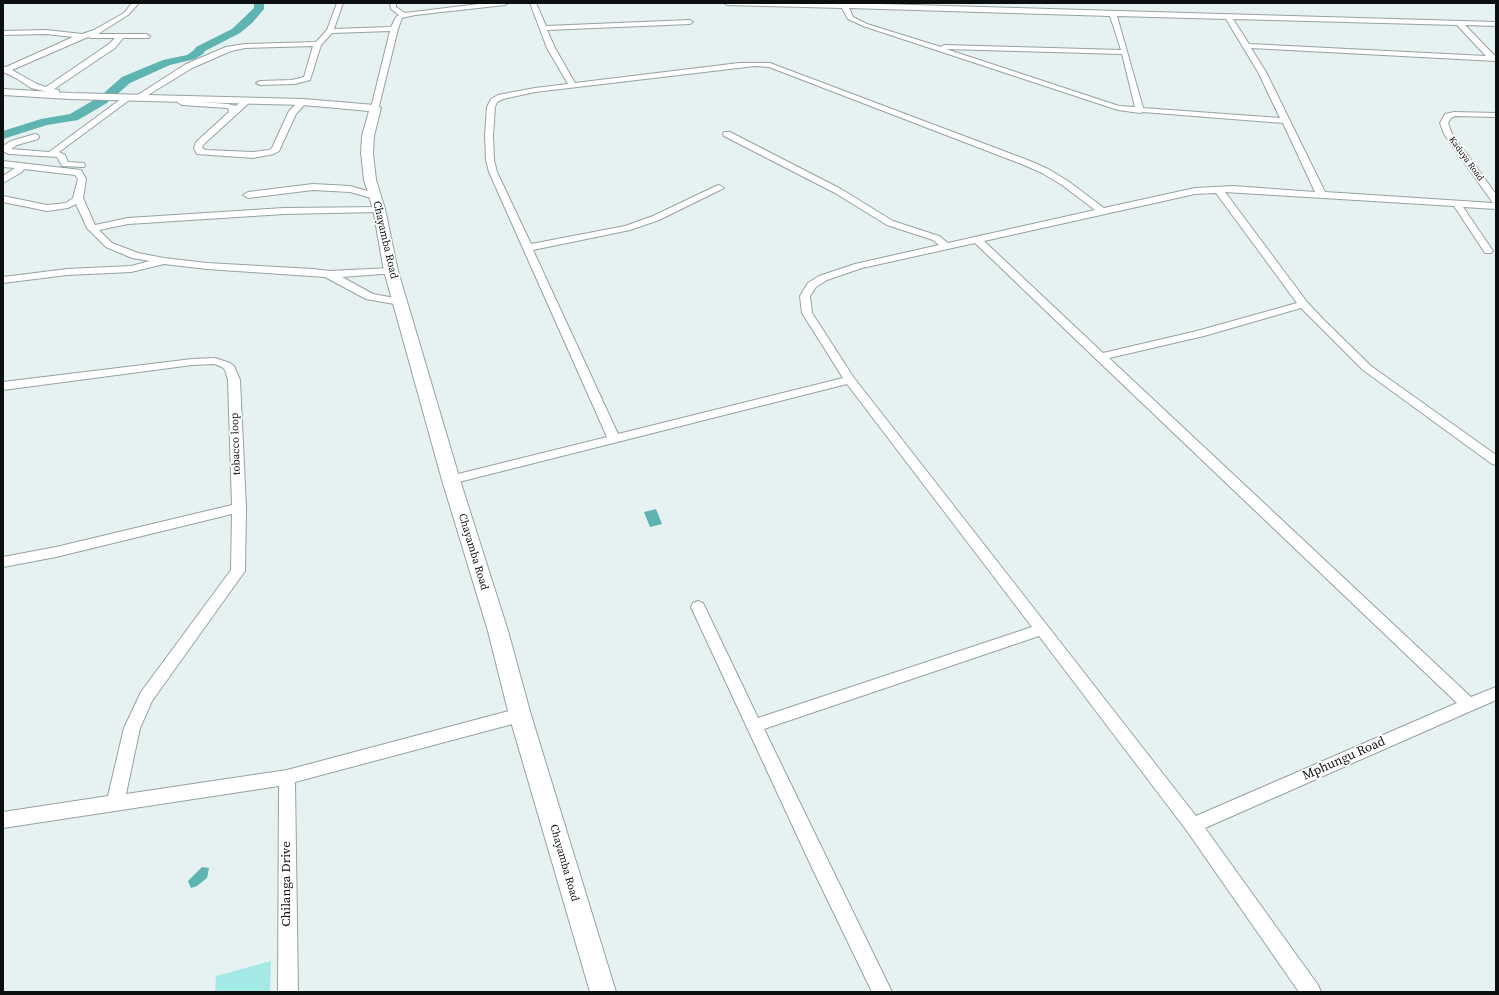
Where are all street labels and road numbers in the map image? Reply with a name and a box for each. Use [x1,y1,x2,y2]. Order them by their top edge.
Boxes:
street label: Kaduya Road [1446,135,1486,183]
street label: Chayamba Road [370,200,400,280]
street label: tobacco loop [228,413,244,475]
street label: Chayamba Road [455,512,491,592]
street label: Mphungu Road [1300,734,1388,784]
street label: Chayamba Road [547,823,581,903]
street label: Chilanga Drive [279,841,295,927]

